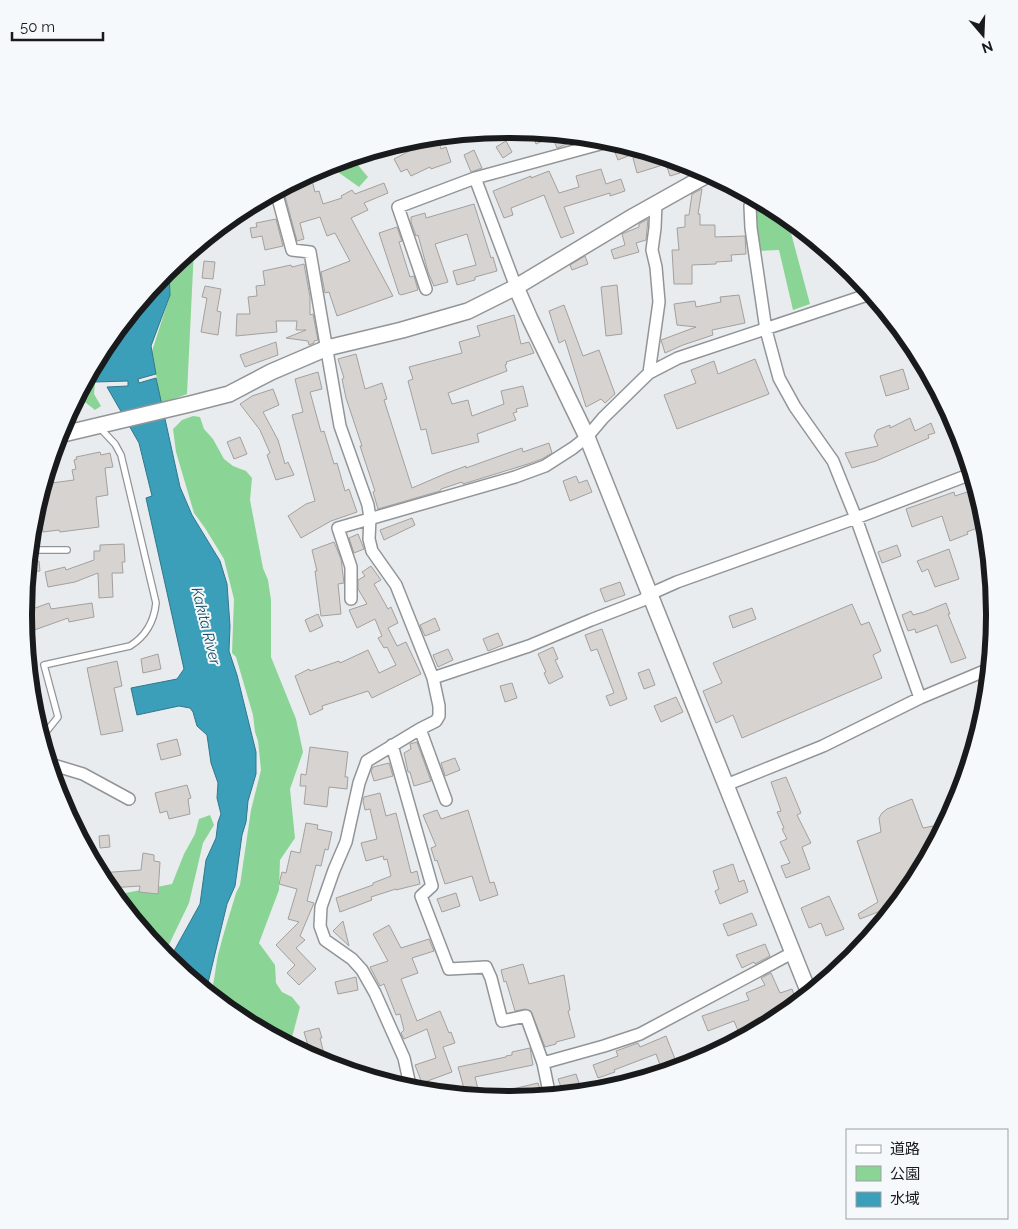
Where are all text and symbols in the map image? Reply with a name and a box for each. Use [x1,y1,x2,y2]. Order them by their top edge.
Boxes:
scale bar [12,10,104,42]
north arrow [958,10,1008,60]
text: 50 m [20,18,55,36]
text: N [980,38,995,57]
water label: Kakita River [188,585,225,667]
legend [846,1129,1008,1219]
text: 道路 [890,1140,920,1158]
text: 公園 [890,1165,920,1183]
text: 水域 [890,1190,920,1208]

